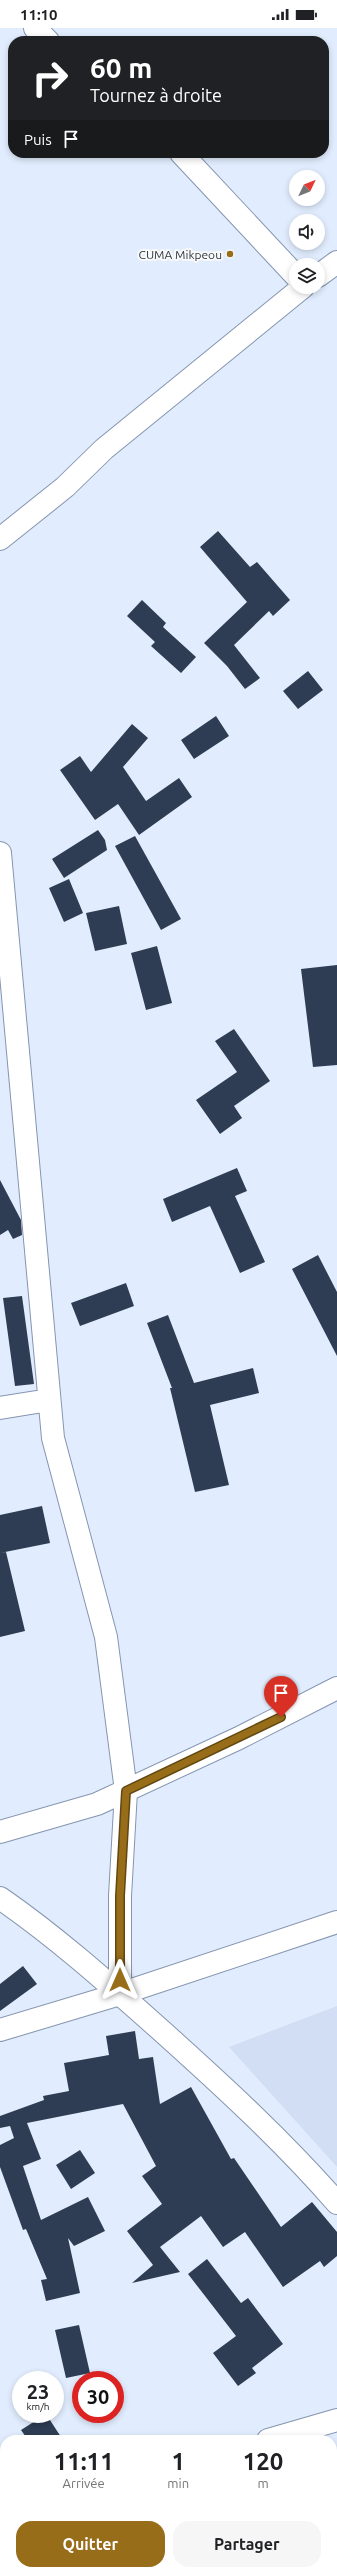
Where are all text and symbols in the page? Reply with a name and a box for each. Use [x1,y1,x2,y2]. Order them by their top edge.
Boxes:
text: 11:10 [20,6,58,23]
icon: right [24,52,76,104]
text: 60 m [90,52,152,83]
text: Tournez à droite [90,85,222,105]
icon: arrive [60,128,82,150]
text: Puis [24,131,52,148]
north arrow [289,170,325,206]
map controls [289,170,325,294]
button: sound [289,214,325,250]
place label: CUMA Mikpeou [139,248,222,261]
marker: CUMA Mikpeou [225,249,235,259]
button: layers [289,258,325,294]
pin [264,1676,298,1717]
icon: arrive [270,1682,292,1704]
position arrow [99,1959,141,2001]
speed limit sign: 30 [72,2371,124,2423]
text: 23 [27,2380,49,2403]
text: km/h [26,2401,50,2412]
text: 11:11 [54,2448,114,2475]
text: 1 [171,2448,185,2475]
text: 120 [243,2448,283,2475]
text: Arrivée [63,2476,105,2490]
text: min [167,2476,189,2490]
text: m [257,2476,269,2490]
button: Quitter [16,2521,165,2567]
button: Partager [173,2521,321,2567]

